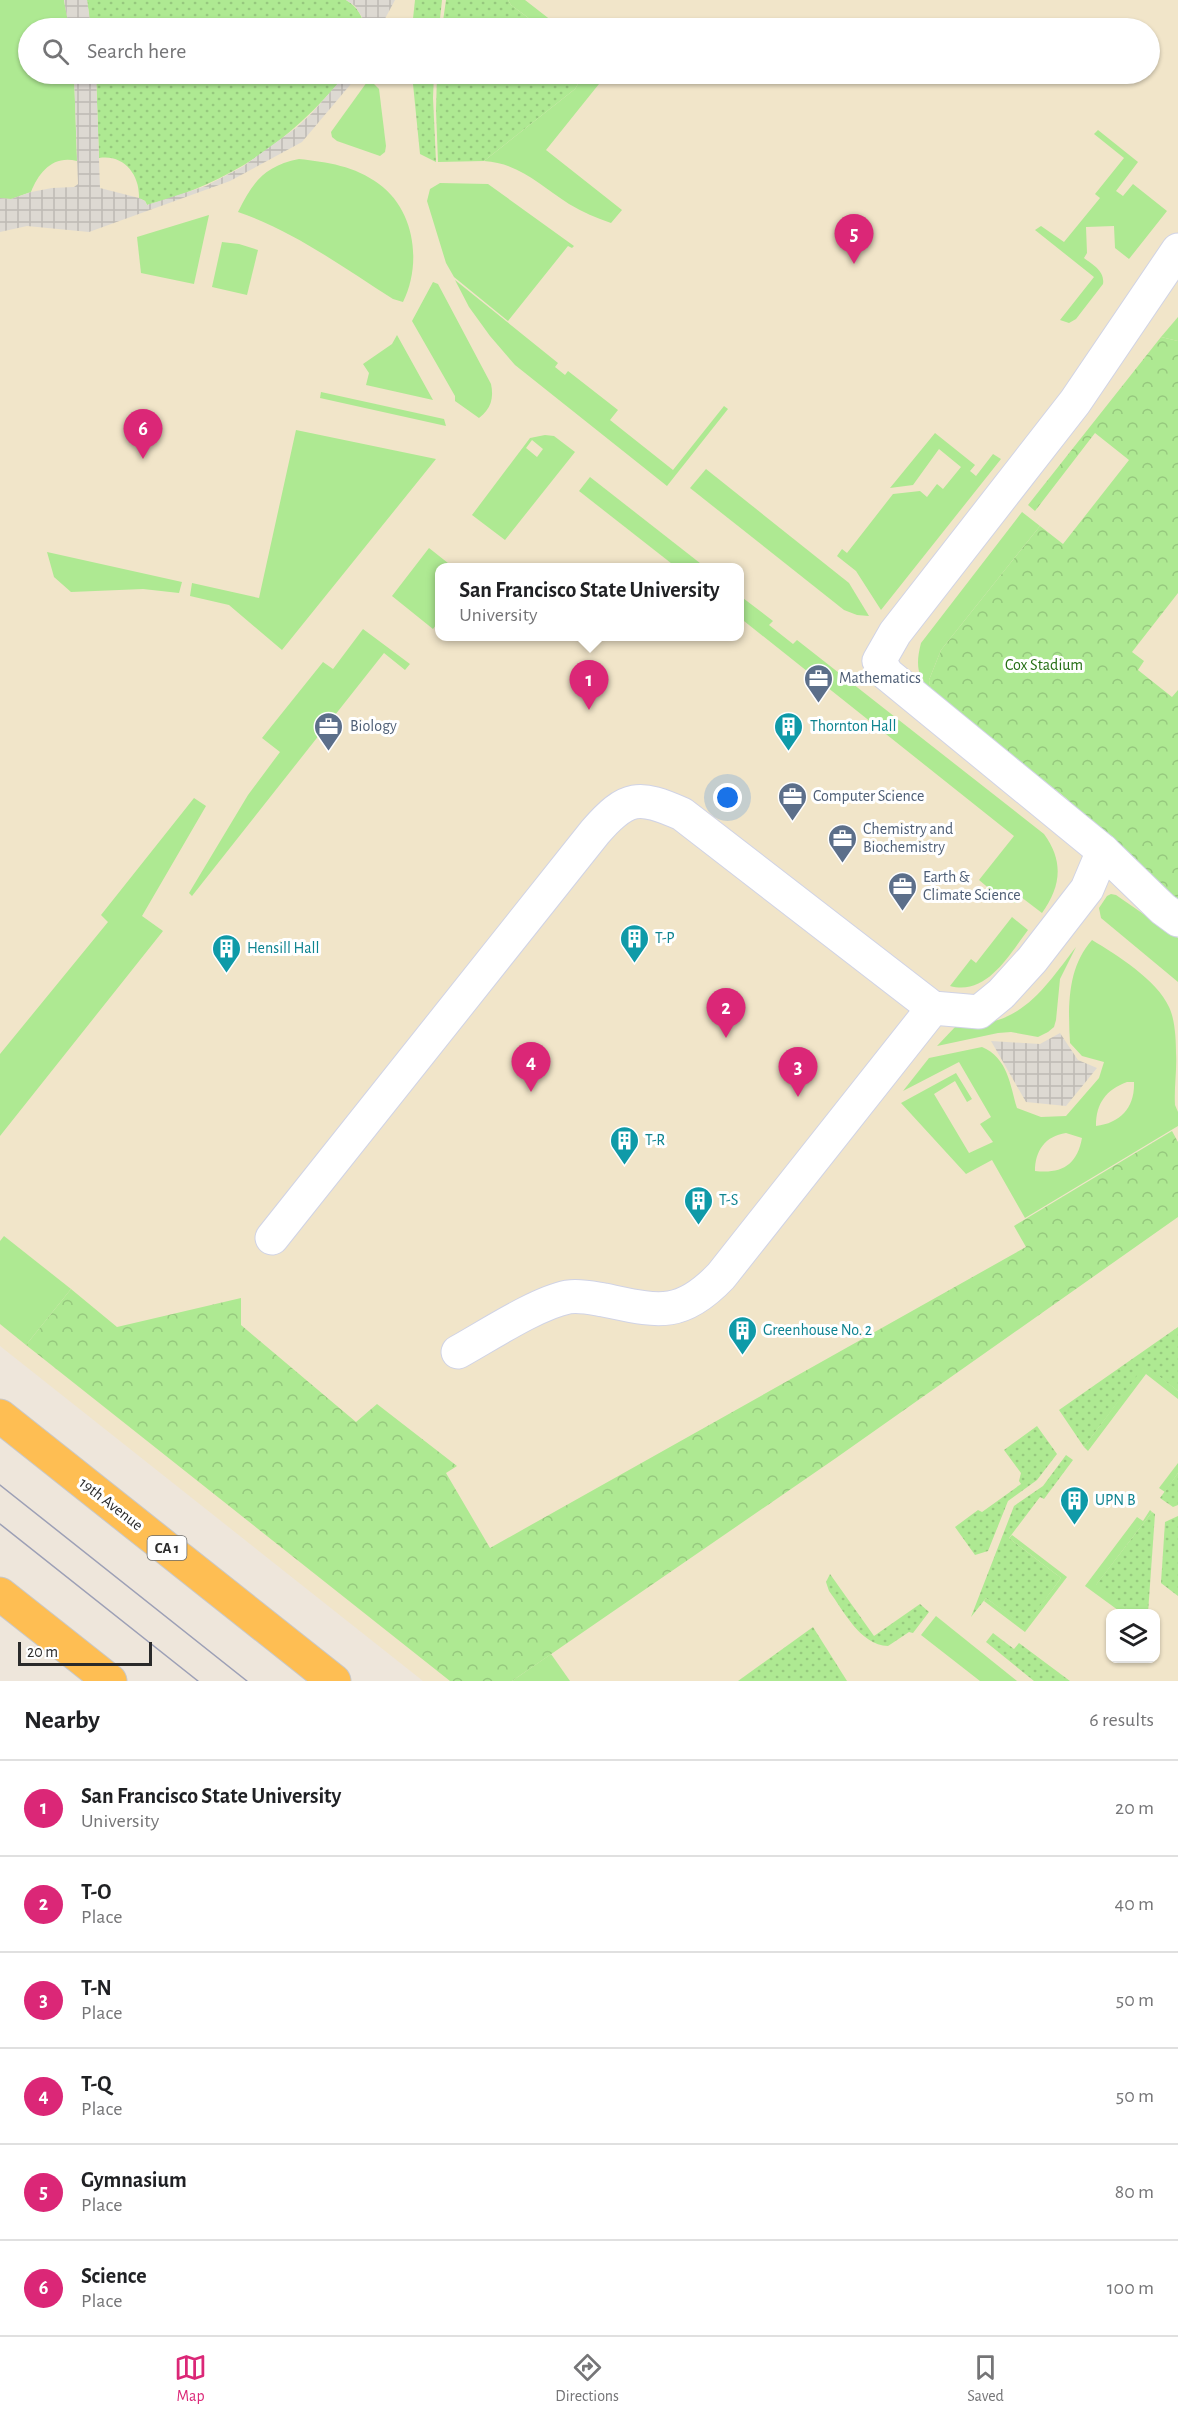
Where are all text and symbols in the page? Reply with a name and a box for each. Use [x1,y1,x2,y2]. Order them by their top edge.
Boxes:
search box [18,18,1160,84]
icon: search [39,35,72,68]
text: Search here [87,40,186,62]
pin: 5 [834,214,874,264]
pin: 6 [124,410,162,459]
popup [435,563,744,641]
text: San Francisco State University [459,579,720,601]
text: University [459,605,538,625]
park label: Cox Stadium [1005,657,1083,673]
pin: 1 [570,660,608,710]
office icon: Mathematics [802,662,834,704]
place label: Mathematics [839,670,921,686]
office icon: Biology [313,710,345,752]
building icon: Thornton Hall [773,710,805,752]
place label: Biology [350,718,397,735]
place label: Thornton Hall [810,718,897,734]
office icon: Computer Science [776,780,808,822]
your location [713,783,742,812]
place label: Computer Science [813,788,924,804]
place label: Chemistry and Biochemistry [863,821,953,856]
office icon: Chemistry and Biochemistry [826,822,858,864]
place label: Earth & Climate Science [923,869,1021,903]
office icon: Earth & Climate Science [886,870,918,912]
building icon: T-P [618,922,650,964]
place label: T-P [655,930,674,946]
building icon: Hensill Hall [210,932,242,974]
place label: Hensill Hall [247,940,320,956]
pin: 2 [706,988,746,1038]
pin: 4 [512,1042,550,1092]
pin: 3 [778,1048,818,1097]
building icon: T-R [608,1124,640,1166]
place label: T-R [645,1132,665,1148]
building icon: T-S [682,1184,714,1226]
place label: T-S [719,1192,738,1208]
building icon: Greenhouse No. 2 [726,1314,758,1356]
place label: Greenhouse No. 2 [763,1322,872,1338]
street label: 19th Avenue [76,1474,146,1534]
building icon: UPN B [1058,1484,1090,1526]
place label: UPN B [1095,1492,1136,1508]
road number: CA 1 [148,1536,186,1560]
map controls [1106,1609,1160,1663]
button: layers [1106,1609,1160,1663]
scale bar [18,1639,152,1666]
text: 20 m [27,1644,58,1660]
text: Nearby [24,1707,100,1733]
text: 6 results [1089,1710,1154,1730]
text: San Francisco State University [81,1785,341,1807]
text: 1 [40,1798,47,1818]
text: 20 m [1115,1798,1154,1818]
text: University [81,1811,159,1831]
text: T-O [81,1881,111,1903]
text: 2 [39,1894,48,1914]
text: 40 m [1115,1894,1154,1914]
text: Place [81,1907,122,1927]
text: T-N [81,1977,112,1999]
text: 3 [39,1990,48,2010]
text: 50 m [1116,1990,1154,2010]
text: Place [81,2003,122,2023]
text: T-Q [81,2073,112,2095]
text: 4 [38,2086,49,2106]
text: 50 m [1116,2086,1154,2106]
text: Place [81,2099,122,2119]
text: Gymnasium [81,2169,187,2191]
text: 5 [39,2182,48,2202]
text: 80 m [1115,2182,1154,2202]
text: Place [81,2195,122,2215]
text: Science [81,2265,147,2287]
text: 6 [39,2278,48,2298]
text: 100 m [1107,2278,1154,2298]
text: Place [81,2291,122,2311]
tab: Map [174,2351,207,2406]
tab: Directions [555,2351,619,2406]
tab: Saved [967,2351,1004,2406]

